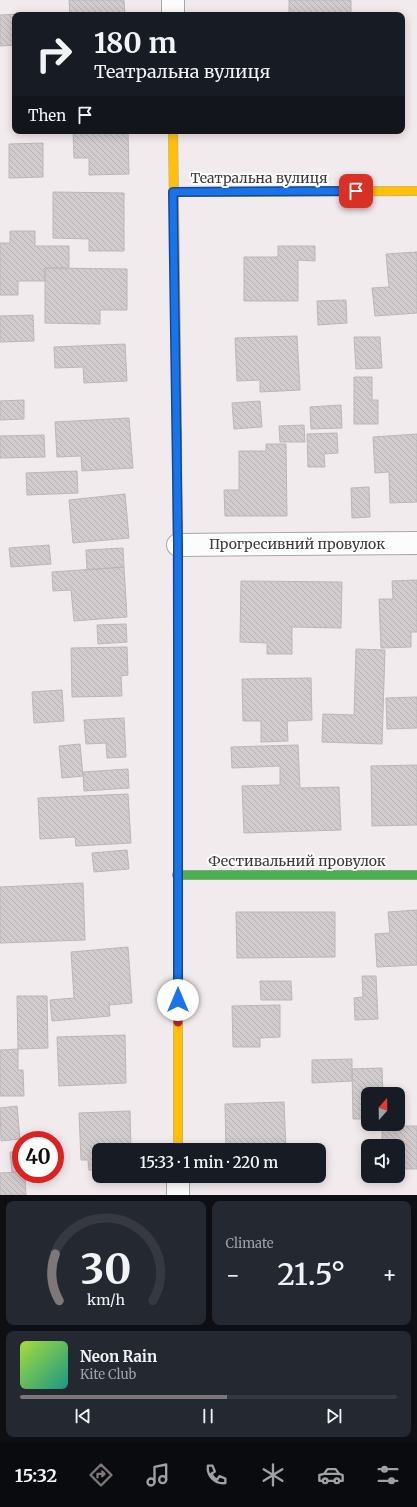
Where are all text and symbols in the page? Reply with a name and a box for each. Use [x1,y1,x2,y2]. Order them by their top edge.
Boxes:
text: 180 m [94,25,177,61]
icon: right [28,28,80,80]
text: Театральна вулиця [94,60,270,83]
icon: arrive [74,104,96,126]
text: Then [28,106,66,125]
street label: Театральна вулиця [190,169,328,187]
pin [339,174,373,208]
icon: arrive [345,180,367,202]
street label: Прогресивний провулок [209,535,385,553]
street label: Фестивальний провулок [208,852,386,870]
position arrow [157,979,199,1021]
north arrow [361,1087,405,1131]
map controls [361,1087,405,1183]
speed limit sign: 40 [12,1131,64,1183]
button: sound [361,1139,405,1183]
text: 15:33 · 1 min · 220 m [140,1153,278,1172]
text: Climate [226,1235,274,1252]
text: 30 [80,1243,131,1295]
text: 21.5° [277,1255,345,1293]
text: − [226,1261,240,1289]
text: + [382,1261,397,1289]
text: km/h [87,1291,125,1309]
text: Neon Rain [80,1347,157,1366]
text: Kite Club [80,1366,136,1383]
icon: previous [72,1405,94,1427]
icon: pause [197,1405,219,1427]
icon: next [323,1405,345,1427]
icon: directions [87,1461,115,1489]
icon: music [144,1461,172,1489]
icon: phone [202,1461,230,1489]
icon: climate [259,1461,287,1489]
icon: car [317,1461,345,1489]
icon: filters [374,1461,402,1489]
text: 15:32 [15,1464,57,1487]

